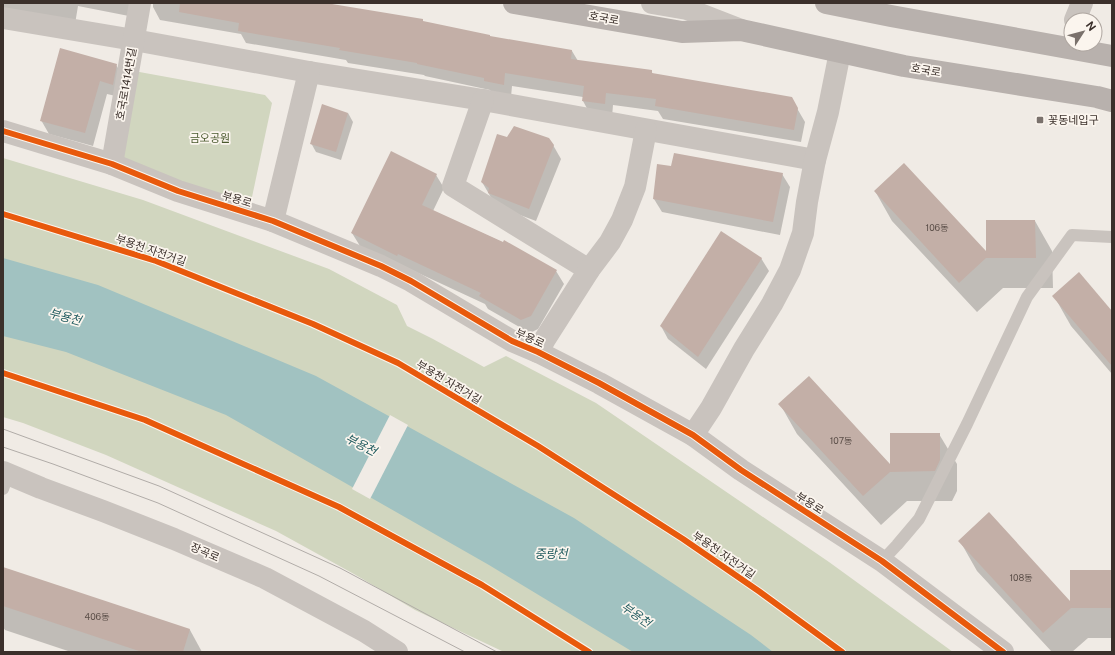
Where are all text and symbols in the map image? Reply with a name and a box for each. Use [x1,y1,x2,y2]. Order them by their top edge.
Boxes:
street label: 호국로 [588,9,620,27]
north arrow [1063,12,1103,52]
text: N [1084,19,1098,33]
street label: 호국로1414번길 [114,47,138,121]
street label: 호국로 [910,62,942,78]
place label: 꽃동네입구 [1048,114,1099,126]
marker: 꽃동네입구 [1035,115,1045,125]
park label: 금오공원 [190,132,230,144]
street label: 부용로 [221,189,253,209]
house number: 106동 [926,222,949,233]
street label: 부용천 자전거길 [114,232,188,268]
water label: 부용천 [47,306,85,329]
street label: 부용로 [514,326,546,350]
street label: 부용천 자전거길 [414,358,484,406]
water label: 부용천 [343,431,381,460]
house number: 107동 [830,435,852,446]
street label: 부용로 [794,490,826,516]
street label: 부용천 자전거길 [690,529,758,581]
street label: 장곡로 [189,541,221,563]
water label: 중랑천 [534,547,570,561]
house number: 108동 [1009,572,1033,583]
water label: 부용천 [618,600,655,631]
house number: 406동 [85,611,110,622]

